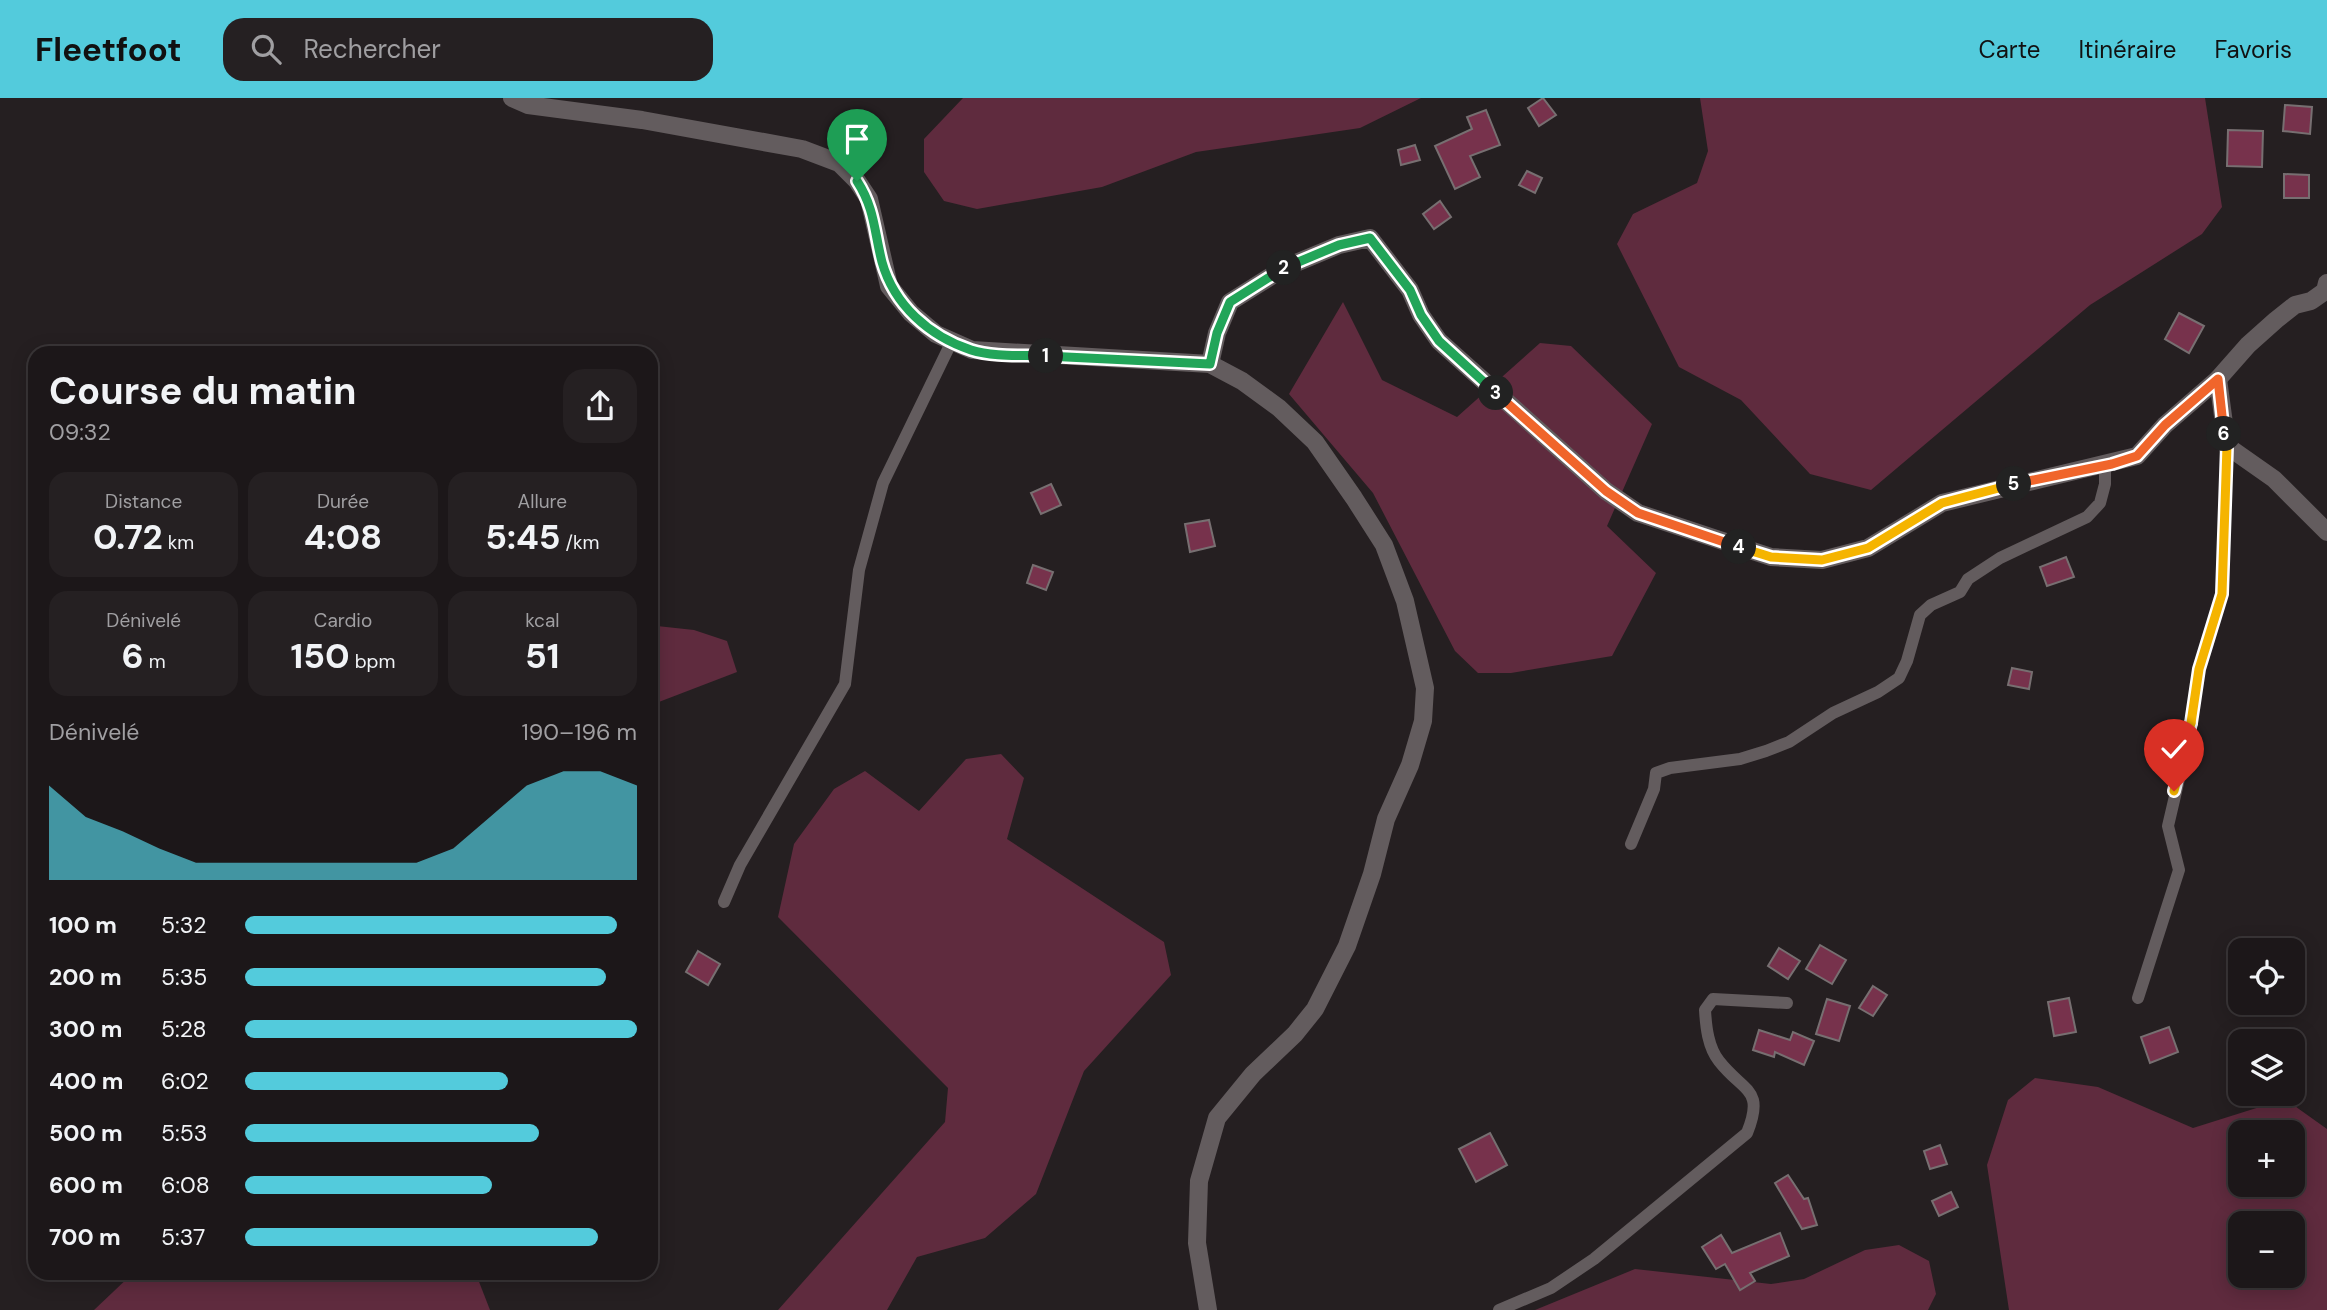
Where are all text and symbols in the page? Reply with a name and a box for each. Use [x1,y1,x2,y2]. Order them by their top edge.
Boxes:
search box [223,18,713,81]
text: Fleetfoot [35,28,181,71]
icon: search [247,30,285,68]
text: Rechercher [303,32,441,66]
text: Carte [1979,34,2040,65]
text: Itinéraire [2078,34,2176,65]
text: Favoris [2214,34,2292,65]
pin [827,109,887,181]
icon: arrive [838,120,876,158]
pin: 2 [1266,250,1302,286]
text: 2 [1278,255,1289,280]
pin: 1 [1028,338,1064,374]
text: 1 [1042,343,1049,368]
text: Course du matin [49,366,357,416]
button: share [563,369,637,443]
pin: 3 [1478,376,1514,410]
text: 3 [1490,380,1501,405]
pin: 6 [2206,416,2242,452]
text: 09:32 [49,417,111,447]
text: 6 [2217,421,2230,446]
pin: 5 [1996,466,2032,502]
text: 5 [2008,471,2019,496]
text: Distance [105,489,182,514]
text: Durée [317,489,369,514]
text: Allure [518,489,567,514]
text: 0.72 [93,514,163,560]
text: 4:08 [304,514,382,560]
text: 5:45 [485,514,560,560]
text: km [163,530,194,555]
text: /km [560,530,599,555]
pin: 4 [1722,530,1756,564]
text: 4 [1732,534,1745,559]
text: Dénivelé [106,608,181,633]
text: Cardio [314,608,372,633]
text: kcal [525,608,559,633]
text: 6 [122,633,144,679]
text: 150 [291,633,350,679]
text: 51 [525,633,560,679]
text: m [144,649,166,674]
text: bpm [350,649,395,674]
text: Dénivelé [49,717,139,747]
text: 190–196 m [522,717,637,747]
pin [2144,719,2204,791]
icon: check [2155,730,2193,768]
text: 100 m [49,910,117,940]
text: 5:32 [161,910,207,940]
map controls [2228,938,2305,1288]
button: locate [2228,938,2305,1015]
text: 200 m [49,962,122,992]
text: 5:35 [161,962,207,992]
text: 300 m [49,1014,122,1044]
text: 5:28 [161,1014,207,1044]
button: layers [2228,1029,2305,1106]
text: 400 m [49,1066,123,1096]
text: 6:02 [161,1066,209,1096]
text: 500 m [49,1118,123,1148]
text: 5:53 [161,1118,207,1148]
button: + [2228,1120,2305,1197]
text: 600 m [49,1170,123,1200]
text: 6:08 [161,1170,210,1200]
button: − [2228,1211,2305,1288]
text: 700 m [49,1222,121,1252]
text: 5:37 [161,1222,205,1252]

